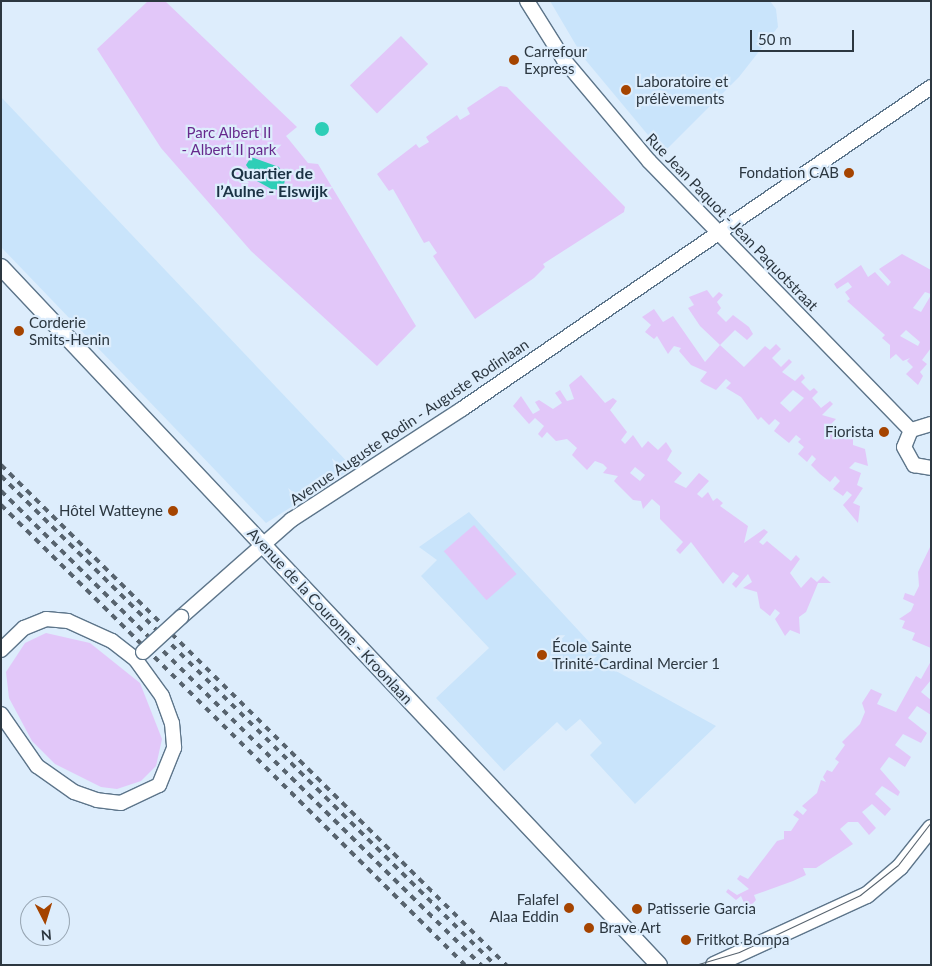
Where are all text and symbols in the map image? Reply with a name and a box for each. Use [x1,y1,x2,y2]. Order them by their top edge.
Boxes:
scale bar [752,20,856,52]
text: 50 m [758,30,792,48]
place label: Carrefour Express [524,42,587,77]
marker: Carrefour Express [508,54,520,66]
place label: Laboratoire et prélèvements [636,72,728,107]
marker: Laboratoire et prélèvements [620,84,632,96]
park label: Parc Albert II - Albert II park [181,123,277,158]
street label: Rue Jean Paquot - Jean Paquotstraat [642,129,822,315]
district label: Quartier de l’Aulne - Elswijk [216,163,328,201]
place label: Fondation CAB [739,164,839,182]
marker: Fondation CAB [843,167,855,179]
place label: Corderie Smits-Henin [29,313,110,348]
marker: Corderie Smits-Henin [13,325,25,337]
street label: Avenue Auguste Rodin - Auguste Rodinlaan [286,335,532,509]
place label: Fiorista [825,423,874,441]
marker: Fiorista [878,426,890,438]
place label: Hôtel Watteyne [59,502,163,520]
marker: Hôtel Watteyne [167,505,179,517]
street label: Avenue de la Couronne - Kroonlaan [244,524,416,708]
place label: École Sainte Trinité-Cardinal Mercier 1 [552,637,720,672]
marker: École Sainte Trinité-Cardinal Mercier 1 [536,649,548,661]
place label: Falafel Alaa Eddin [489,890,559,925]
north arrow [20,896,70,946]
place label: Patisserie Garcia [647,900,756,918]
marker: Falafel Alaa Eddin [563,902,575,914]
marker: Patisserie Garcia [631,903,643,915]
place label: Brave Art [599,919,661,937]
marker: Brave Art [583,922,595,934]
text: N [40,927,52,944]
place label: Fritkot Bompa [696,931,789,949]
marker: Fritkot Bompa [680,934,692,946]

